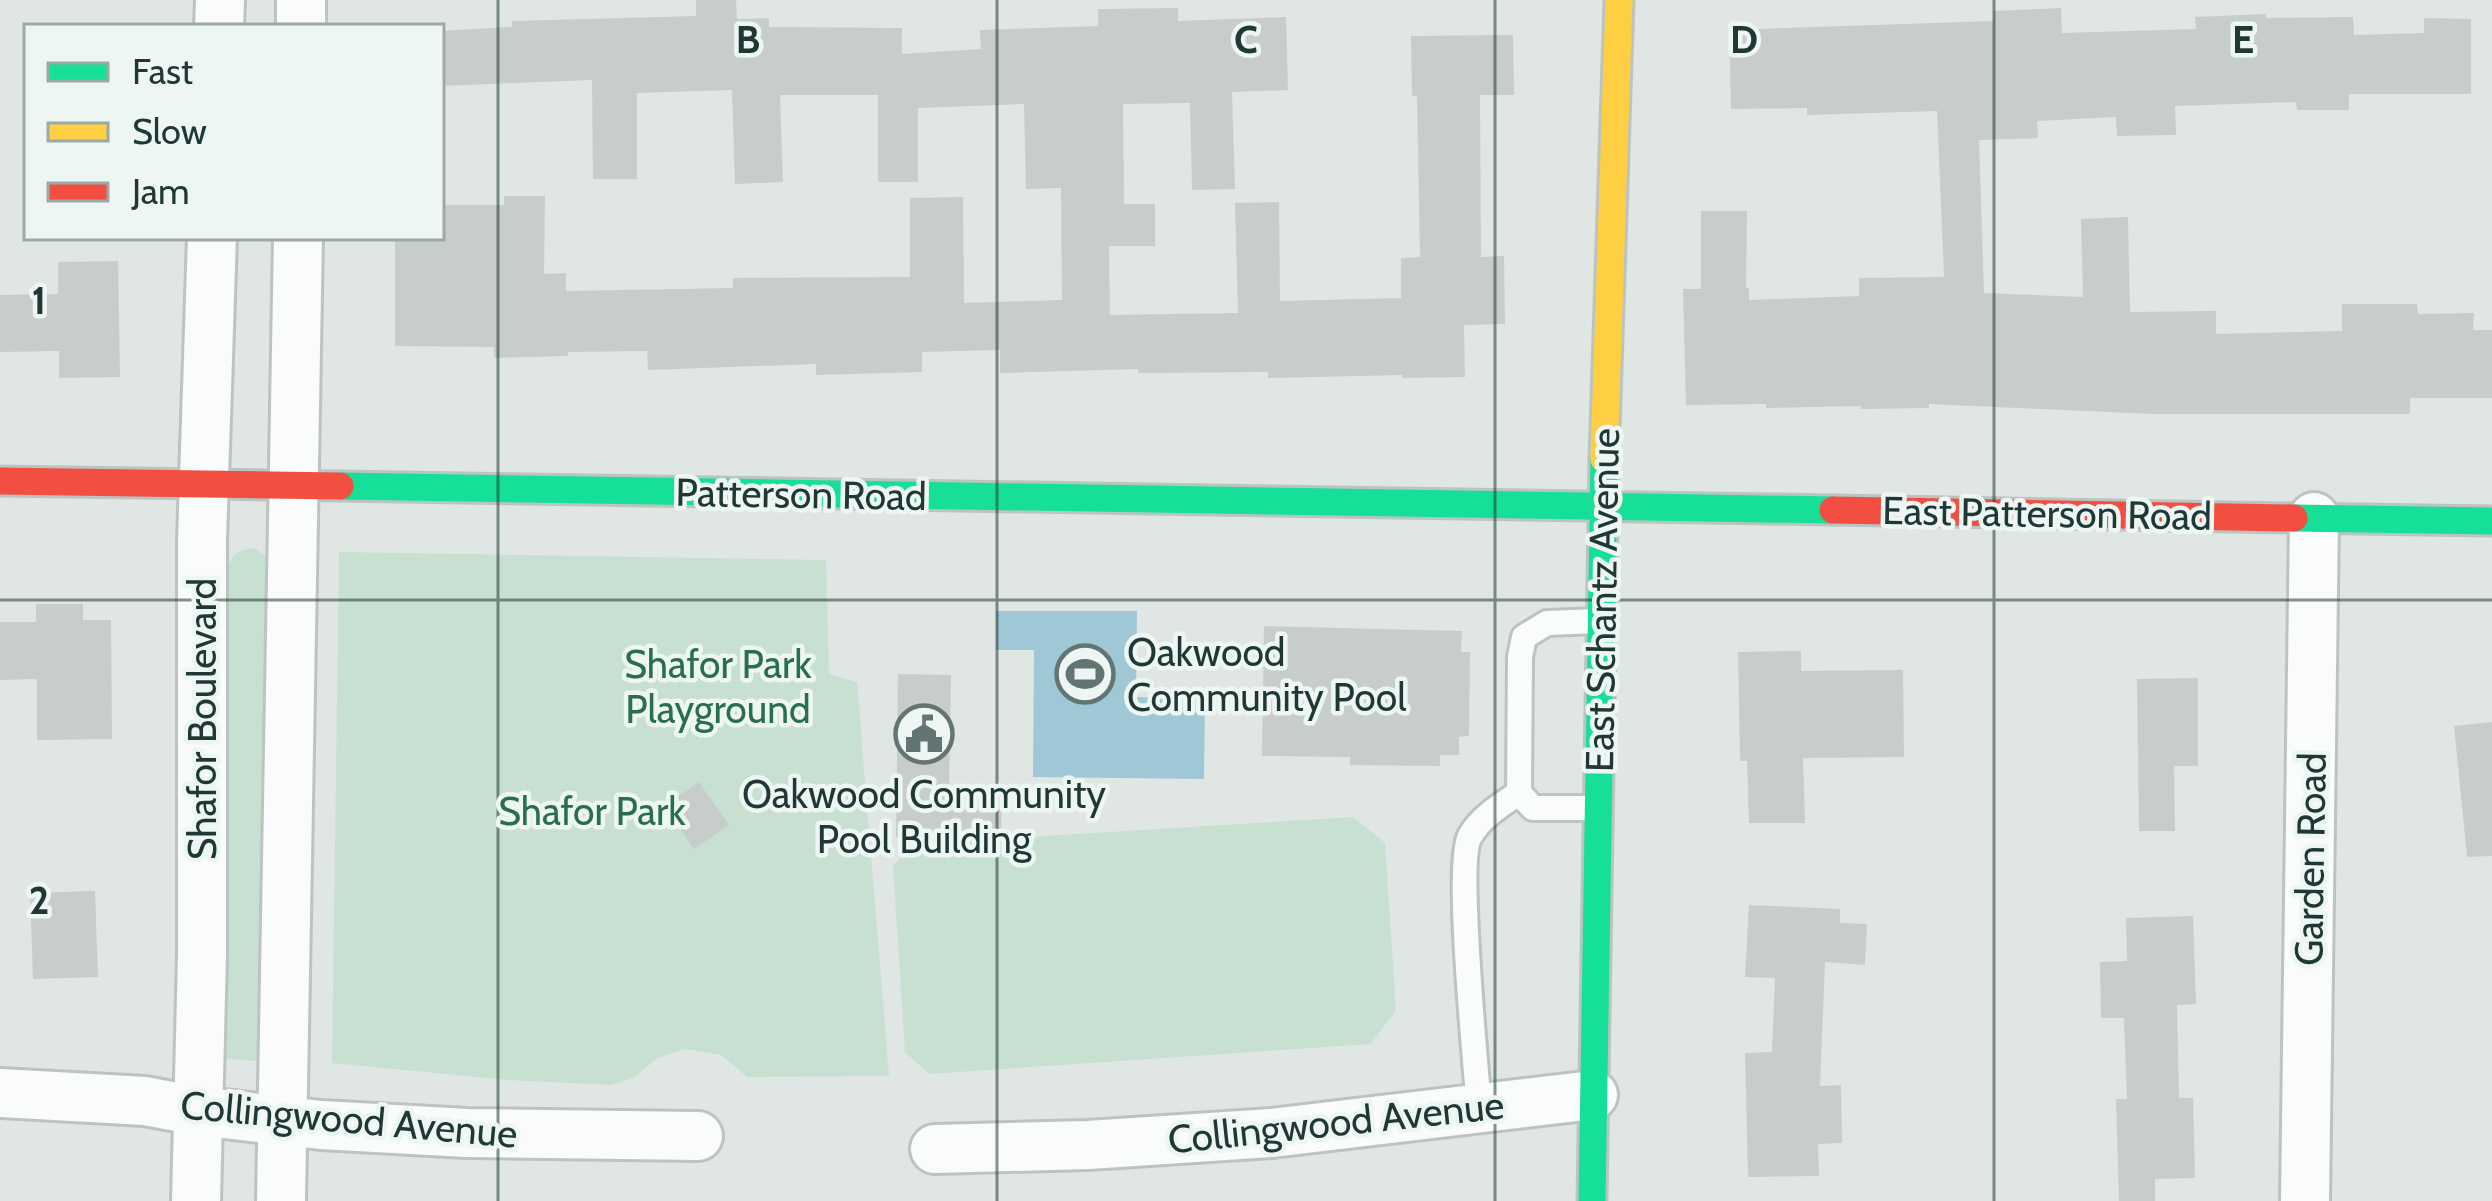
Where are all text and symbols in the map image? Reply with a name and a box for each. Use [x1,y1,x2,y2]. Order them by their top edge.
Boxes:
text: B [736,15,760,63]
text: C [1234,15,1258,63]
text: D [1730,15,1758,63]
text: E [2232,15,2254,63]
legend [24,24,444,240]
text: Fast [132,49,193,93]
text: Slow [132,109,207,153]
text: Jam [131,169,190,213]
text: 1 [32,276,46,324]
street label: East Schantz Avenue [1575,428,1629,772]
street label: Patterson Road [675,468,927,520]
street label: East Patterson Road [1882,486,2212,540]
street label: Shafor Boulevard [178,578,226,860]
place label: Oakwood Community Pool [1127,628,1406,721]
park label: Shafor Park Playground [624,640,812,733]
sports icon: Oakwood Community Pool [1054,643,1116,705]
public building icon: Oakwood Community Pool Building [893,703,955,765]
street label: Garden Road [2284,752,2336,966]
place label: Oakwood Community Pool Building [742,770,1106,863]
park label: Shafor Park [498,787,686,835]
text: 2 [29,876,49,924]
street label: Collingwood Avenue [179,1080,519,1158]
street label: Collingwood Avenue [1165,1080,1507,1164]

